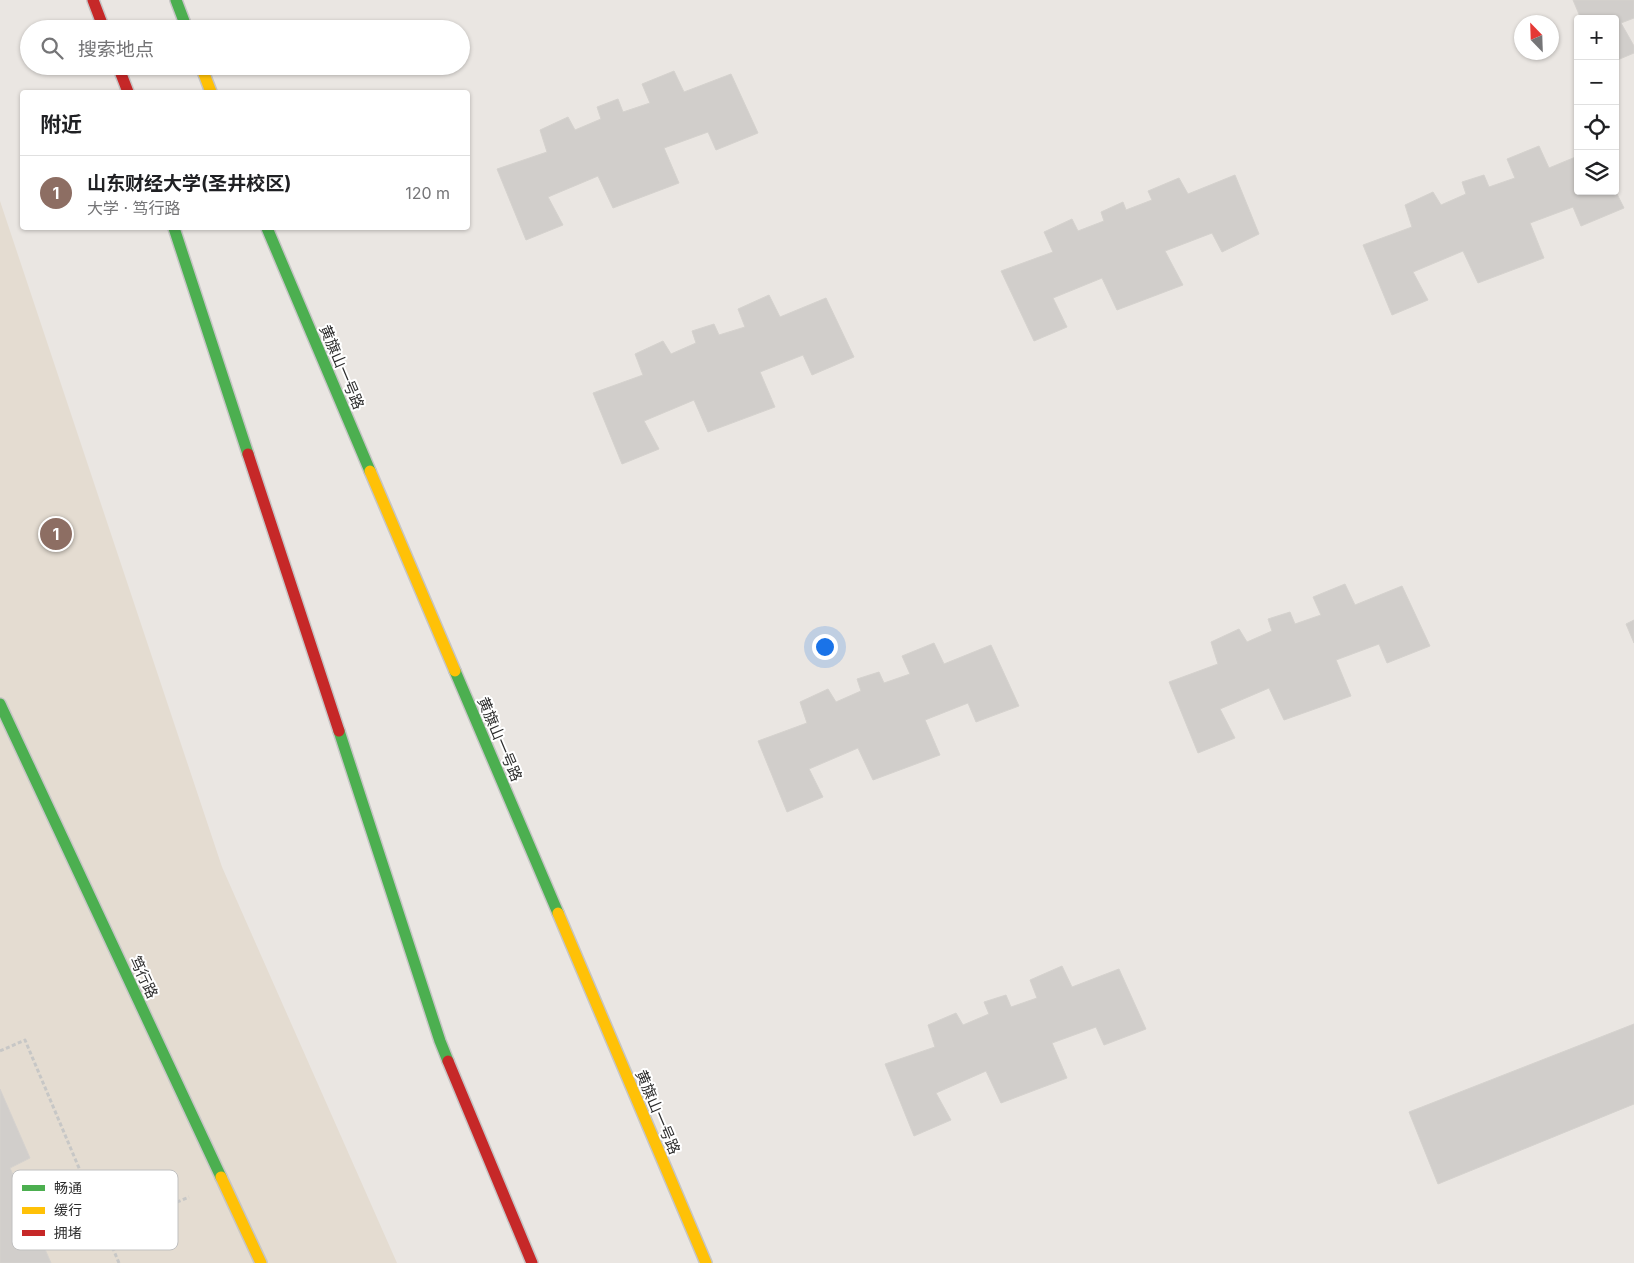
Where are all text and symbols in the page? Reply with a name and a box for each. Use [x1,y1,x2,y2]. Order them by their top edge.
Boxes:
north arrow [1514,15,1559,60]
map controls [1574,15,1619,195]
button: + [1574,15,1619,60]
search box [20,20,470,75]
icon: search [38,34,66,62]
text: 搜索地点 [78,38,154,61]
button: − [1574,60,1619,105]
button: locate [1574,105,1619,150]
text: 附近 [40,112,82,137]
button: layers [1574,150,1619,195]
text: 山东财经大学(圣井校区) [87,172,291,195]
text: 1 [53,183,59,203]
text: 120 m [405,183,450,203]
text: 大学 · 笃行路 [87,198,181,218]
street label: 黄旗山一号路 [316,322,368,412]
pin: 1 [40,515,72,553]
your location [812,634,838,660]
street label: 黄旗山一号路 [474,694,526,784]
street label: 笃行路 [126,953,162,1001]
street label: 黄旗山一号路 [632,1067,684,1157]
legend [12,1170,178,1250]
text: 畅通 [54,1179,82,1196]
text: 缓行 [54,1201,82,1218]
text: 拥堵 [54,1224,82,1241]

